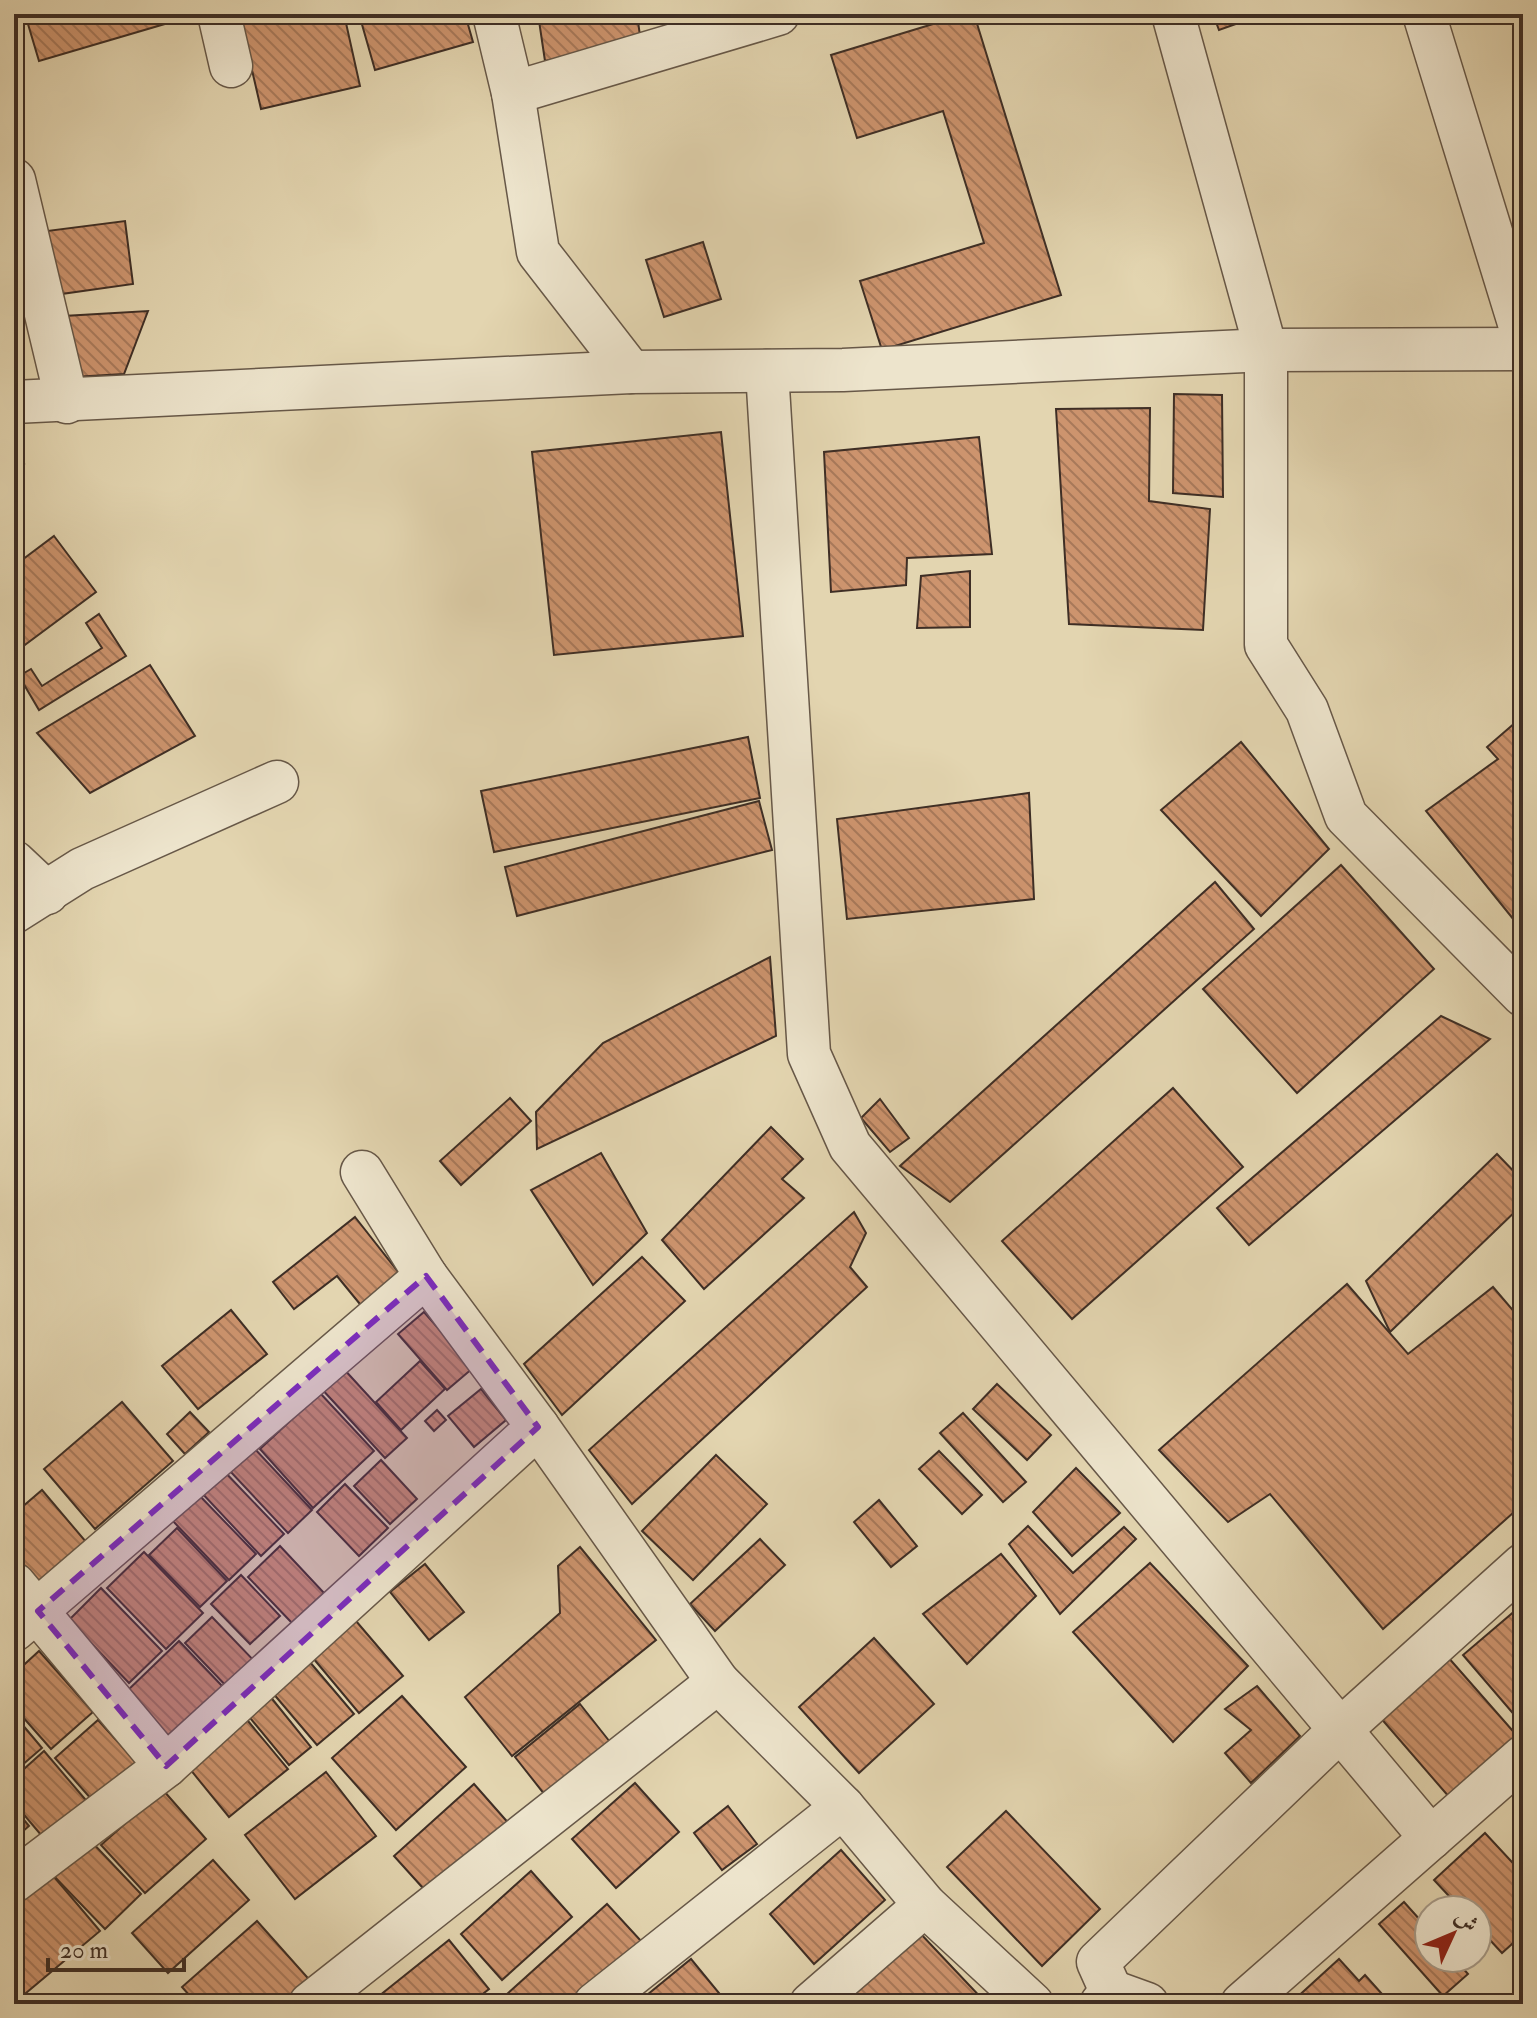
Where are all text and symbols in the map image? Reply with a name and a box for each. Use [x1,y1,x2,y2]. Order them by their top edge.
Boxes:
north arrow [1413,1894,1493,1974]
text: ش [1449,1903,1484,1938]
scale bar [48,1922,184,1972]
text: 20 m [60,1935,109,1966]

